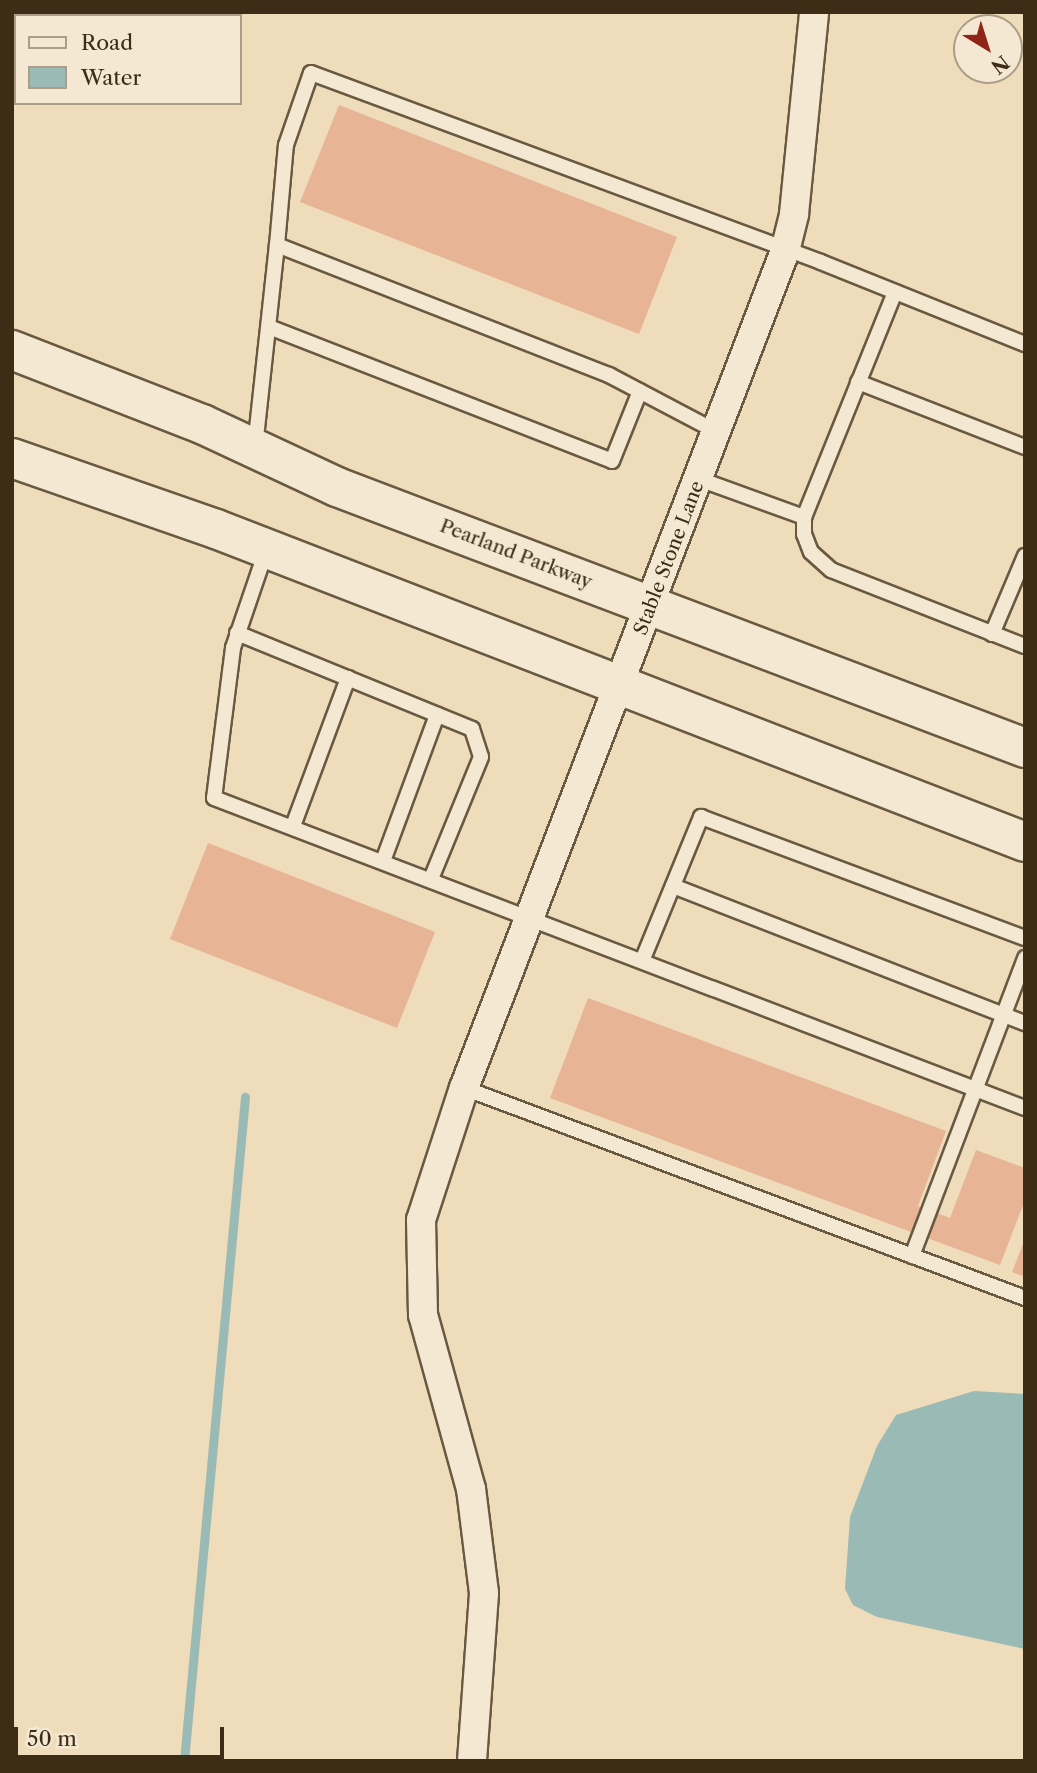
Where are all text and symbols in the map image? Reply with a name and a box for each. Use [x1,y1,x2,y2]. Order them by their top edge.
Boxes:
legend [14,14,242,105]
north arrow [953,14,1023,84]
text: Road [81,30,133,55]
text: N [986,50,1014,79]
text: Water [81,65,141,90]
street label: Stable Stone Lane [629,478,709,638]
street label: Pearland Parkway [437,514,595,594]
scale bar [18,1714,228,1758]
text: 50 m [27,1726,77,1751]

